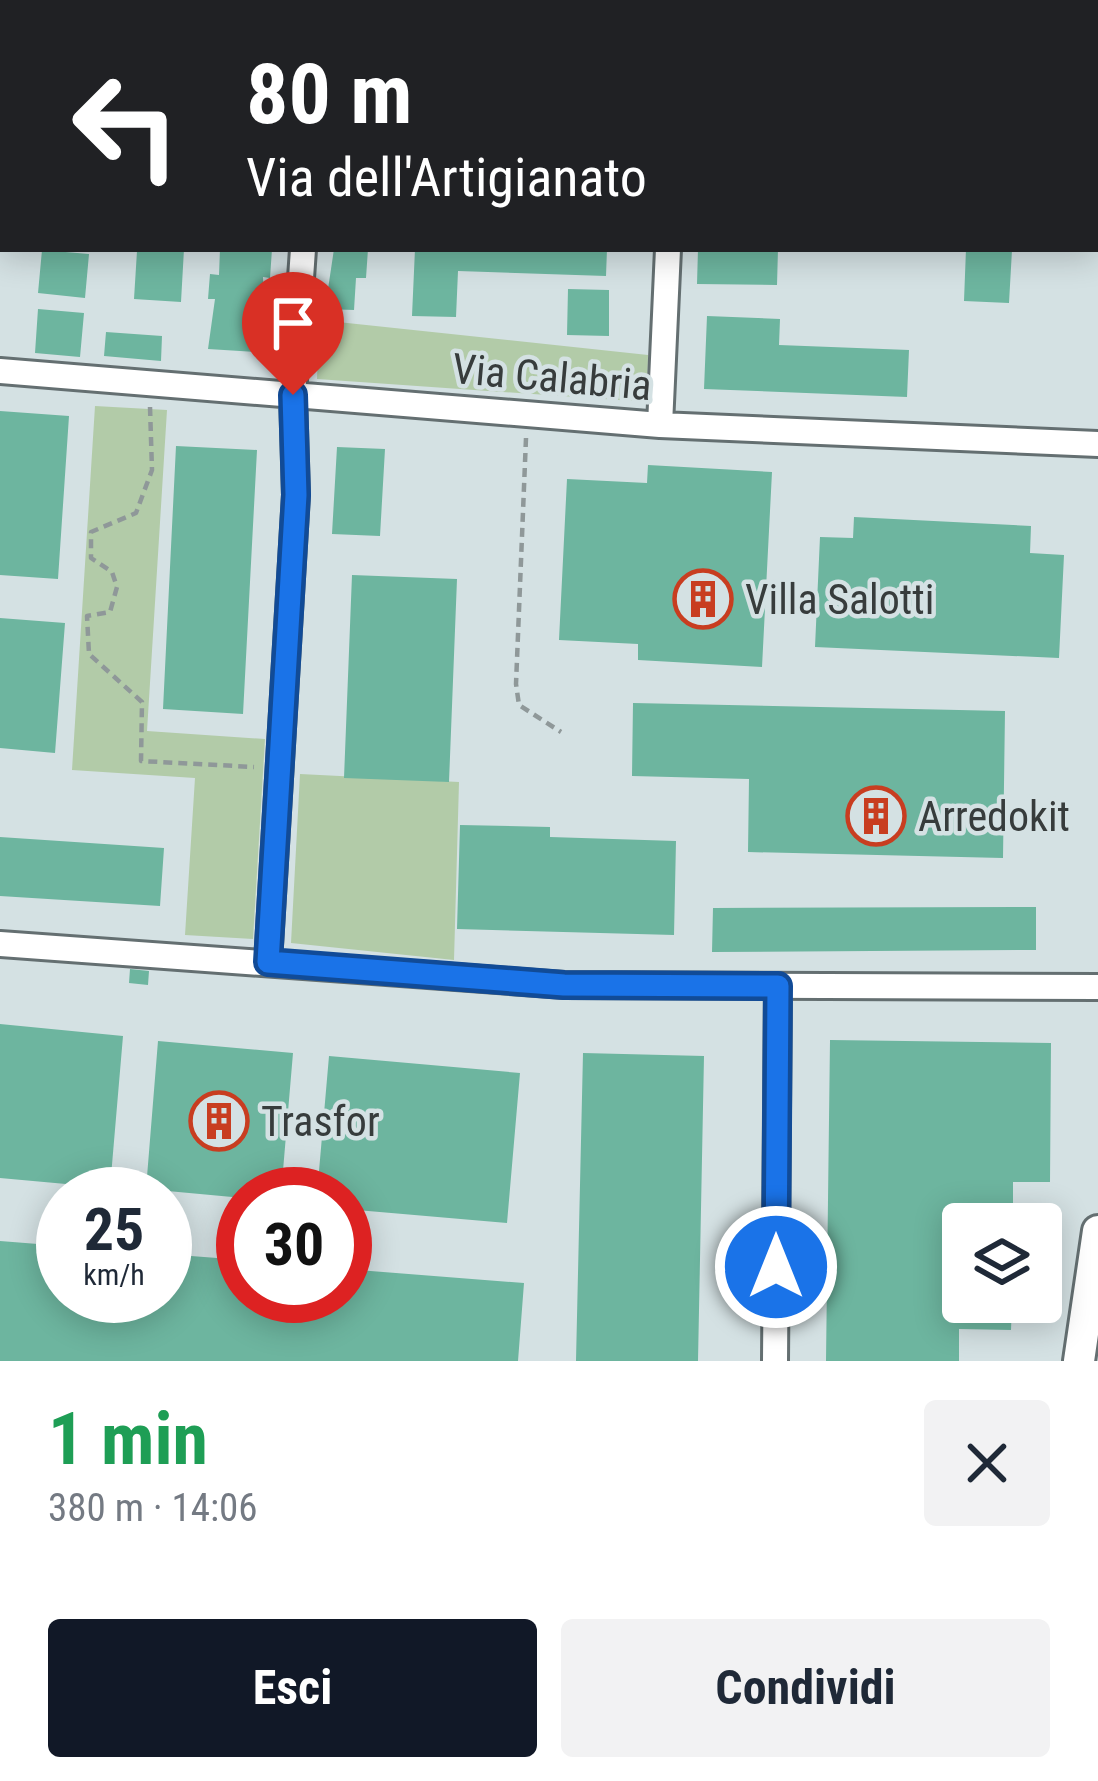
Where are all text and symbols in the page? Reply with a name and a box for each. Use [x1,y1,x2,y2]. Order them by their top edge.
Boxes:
text: 80 m [246,45,413,144]
icon: left [48,48,204,204]
text: Via dell'Artigianato [246,146,647,209]
pin [242,272,344,395]
icon: arrive [260,290,326,356]
street label: Via Calabria [450,344,654,410]
building icon: Villa Salotti [672,568,734,630]
place label: Villa Salotti [745,575,934,624]
building icon: Arredokit [845,785,907,847]
place label: Arredokit [918,792,1070,841]
building icon: Trasfor [188,1090,250,1152]
place label: Trasfor [261,1097,380,1146]
speed limit sign: 30 [216,1167,372,1323]
text: 25 [84,1194,144,1265]
map controls [942,1203,1062,1323]
button: layers [942,1203,1062,1323]
position arrow [713,1204,839,1330]
text: km/h [83,1257,145,1292]
text: 1 min [48,1397,208,1482]
button: close [924,1400,1050,1526]
text: 380 m · 14:06 [48,1485,258,1531]
button: Esci [48,1619,537,1757]
button: Condividi [561,1619,1050,1757]

